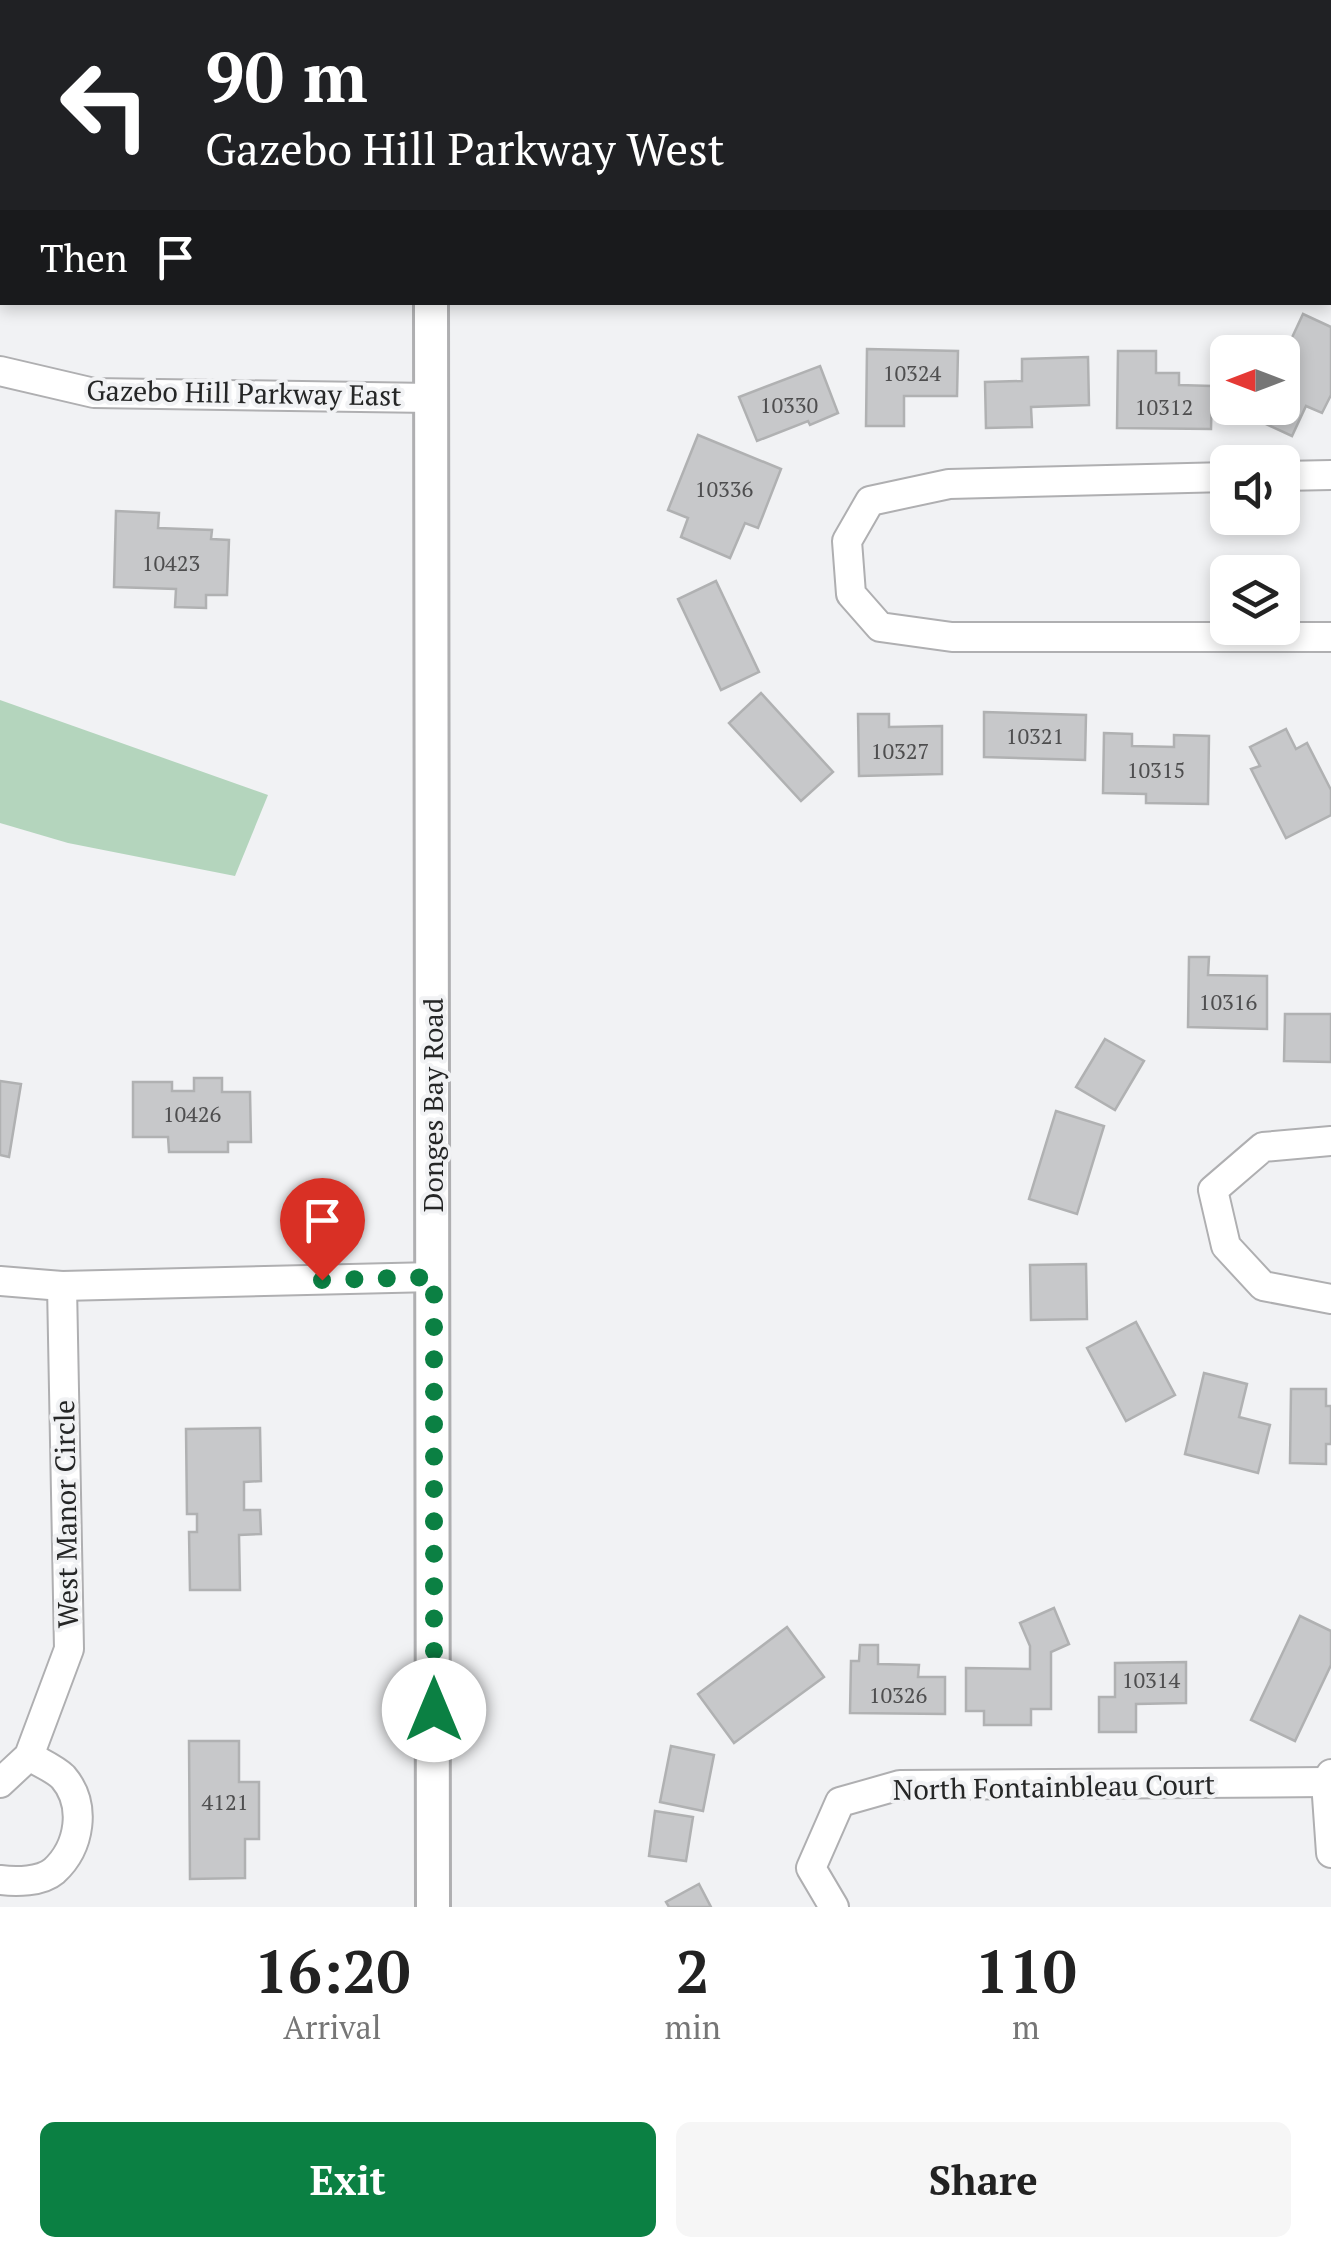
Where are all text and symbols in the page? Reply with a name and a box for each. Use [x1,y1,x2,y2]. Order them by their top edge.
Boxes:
text: 90 m [205,29,368,122]
icon: left [40,40,170,170]
text: Gazebo Hill Parkway West [205,118,724,178]
icon: arrive [148,230,203,285]
text: Then [40,233,128,283]
north arrow [1210,335,1300,425]
map controls [1210,335,1300,645]
house number: 10324 [883,358,942,387]
street label: Gazebo Hill Parkway East [86,371,403,414]
house number: 10330 [760,390,818,419]
house number: 10312 [1135,392,1193,421]
button: sound [1210,445,1300,535]
house number: 10336 [695,474,754,503]
house number: 10423 [142,548,200,577]
button: layers [1210,555,1300,645]
house number: 10321 [1006,721,1064,750]
house number: 10327 [871,736,929,765]
house number: 10315 [1127,755,1185,784]
house number: 10316 [1199,987,1258,1016]
street label: Donges Bay Road [414,998,451,1212]
house number: 10426 [163,1099,222,1128]
pin [280,1178,365,1281]
icon: arrive [295,1193,350,1248]
street label: West Manor Circle [45,1399,86,1629]
position arrow [382,1658,486,1762]
house number: 10314 [1122,1665,1181,1694]
house number: 10326 [869,1680,928,1709]
street label: North Fontainbleau Court [893,1765,1216,1808]
house number: 4121 [202,1787,248,1816]
text: 16:20 [254,1931,410,2010]
text: 2 [676,1931,710,2010]
text: 110 [975,1931,1077,2010]
text: Arrival [283,2006,381,2048]
text: min [665,2006,721,2048]
text: m [1012,2006,1040,2048]
button: Exit [40,2122,656,2237]
button: Share [676,2122,1291,2237]

